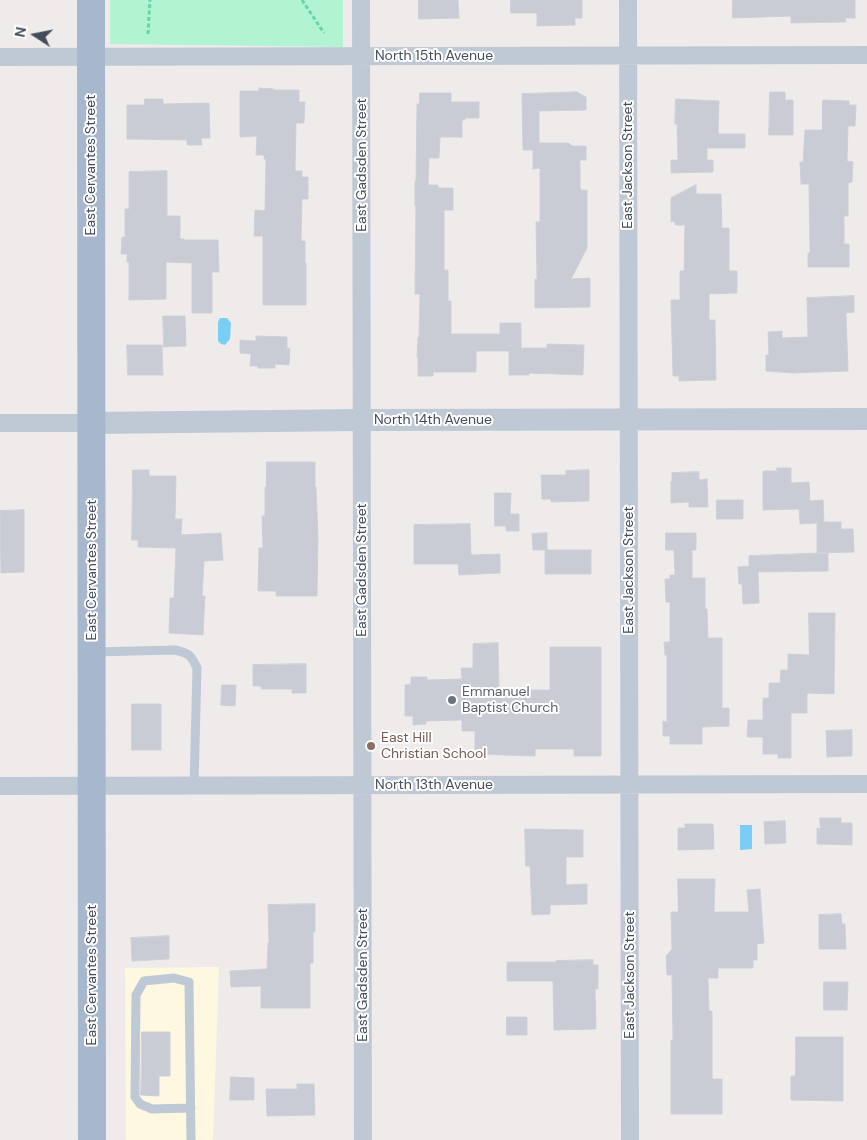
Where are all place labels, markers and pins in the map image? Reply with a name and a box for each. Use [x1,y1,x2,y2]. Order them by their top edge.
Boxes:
place label: Emmanuel Baptist Church [462,684,558,716]
marker: Emmanuel Baptist Church [446,694,458,706]
place label: East Hill Christian School [381,730,486,762]
marker: East Hill Christian School [365,740,377,752]

